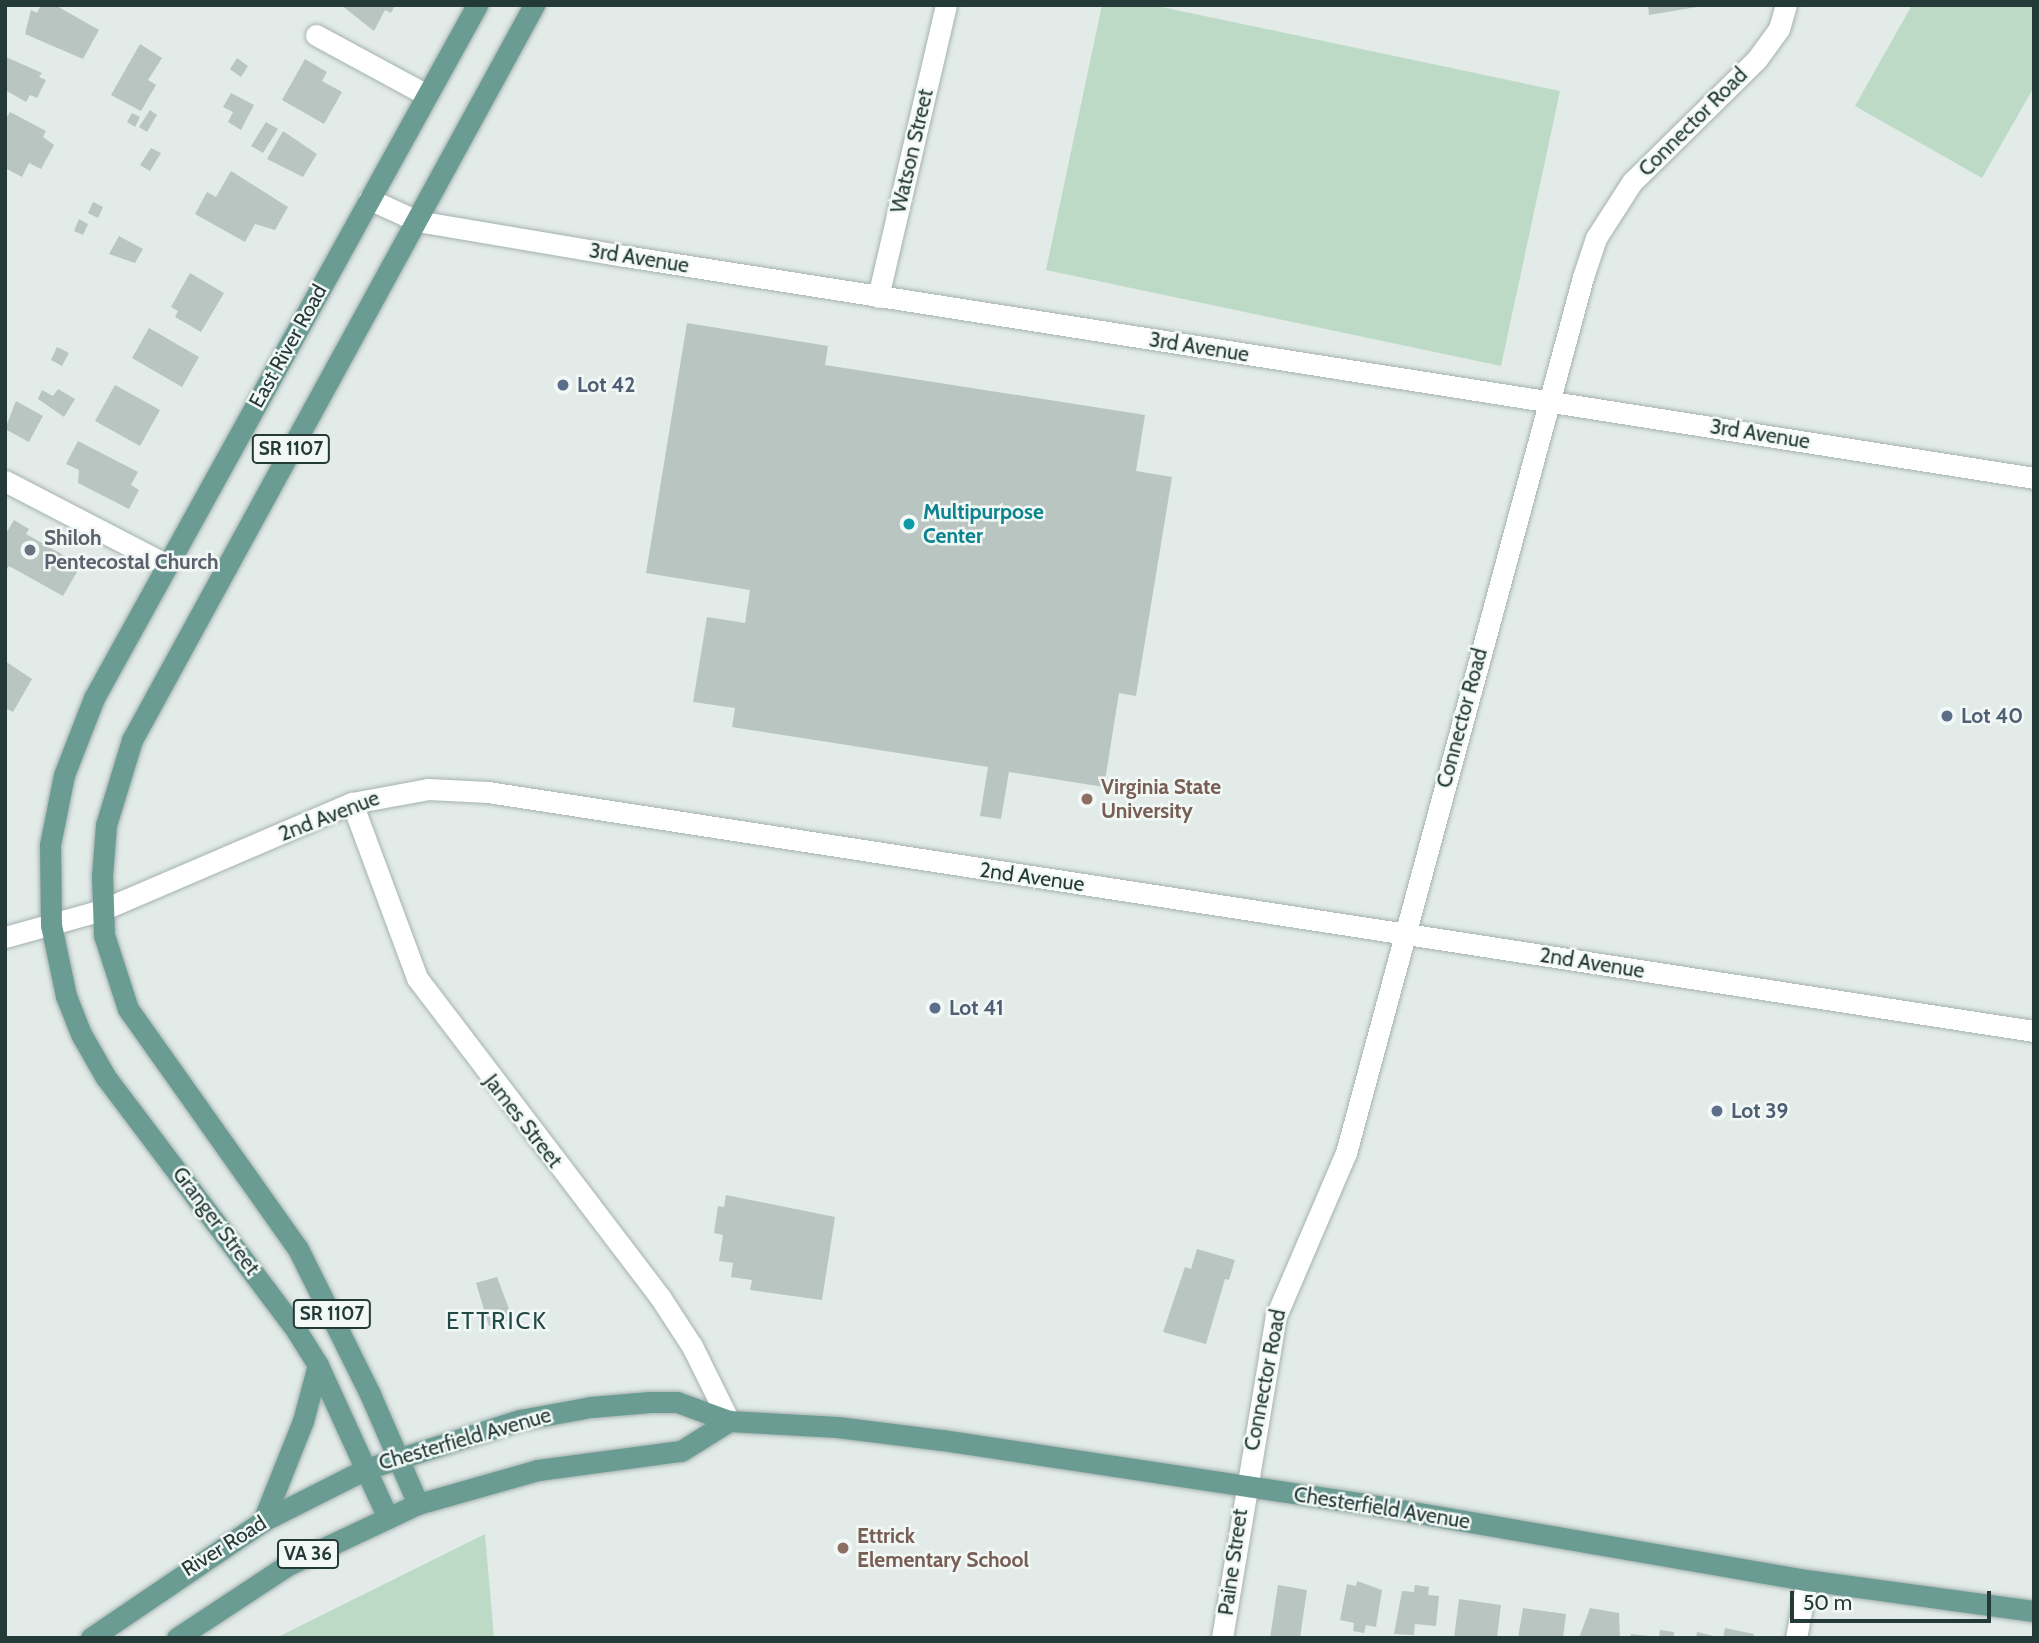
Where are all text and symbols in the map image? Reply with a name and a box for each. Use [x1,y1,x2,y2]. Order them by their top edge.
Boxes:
street label: Connector Road [1633,62,1753,182]
street label: Watson Street [885,86,939,216]
street label: 3rd Avenue [587,238,691,278]
street label: East River Road [244,280,332,412]
street label: 3rd Avenue [1147,327,1251,367]
place label: Lot 42 [577,372,635,398]
marker: Lot 42 [555,377,571,393]
street label: 3rd Avenue [1708,414,1812,454]
road number: SR 1107 [251,433,331,464]
place label: Multipurpose Center [923,499,1044,549]
marker: Multipurpose Center [901,516,917,532]
place label: Shiloh Pentecostal Church [44,525,219,575]
marker: Shiloh Pentecostal Church [22,542,38,558]
street label: Connector Road [1431,645,1493,791]
place label: Lot 40 [1961,703,2023,729]
marker: Lot 40 [1939,708,1955,724]
place label: Virginia State University [1101,774,1221,824]
street label: 2nd Avenue [275,785,383,847]
marker: Virginia State University [1079,791,1095,807]
street label: 2nd Avenue [978,857,1086,897]
street label: 2nd Avenue [1538,942,1646,984]
place label: Lot 41 [949,995,1004,1021]
marker: Lot 41 [927,1000,943,1016]
street label: James Street [479,1069,567,1173]
place label: Lot 39 [1731,1098,1788,1124]
marker: Lot 39 [1709,1103,1725,1119]
street label: Granger Street [167,1162,265,1280]
road number: SR 1107 [292,1298,372,1330]
district label: ETTRICK [447,1307,547,1335]
street label: Connector Road [1239,1307,1291,1453]
street label: Chesterfield Avenue [376,1402,554,1476]
street label: Chesterfield Avenue [1292,1482,1472,1534]
street label: Paine Street [1213,1507,1253,1617]
street label: River Road [177,1510,271,1582]
place label: Ettrick Elementary School [857,1523,1029,1573]
road number: VA 36 [276,1538,340,1570]
marker: Ettrick Elementary School [835,1540,851,1556]
scale bar [1794,1576,1995,1620]
text: 50 m [1803,1590,1852,1615]

